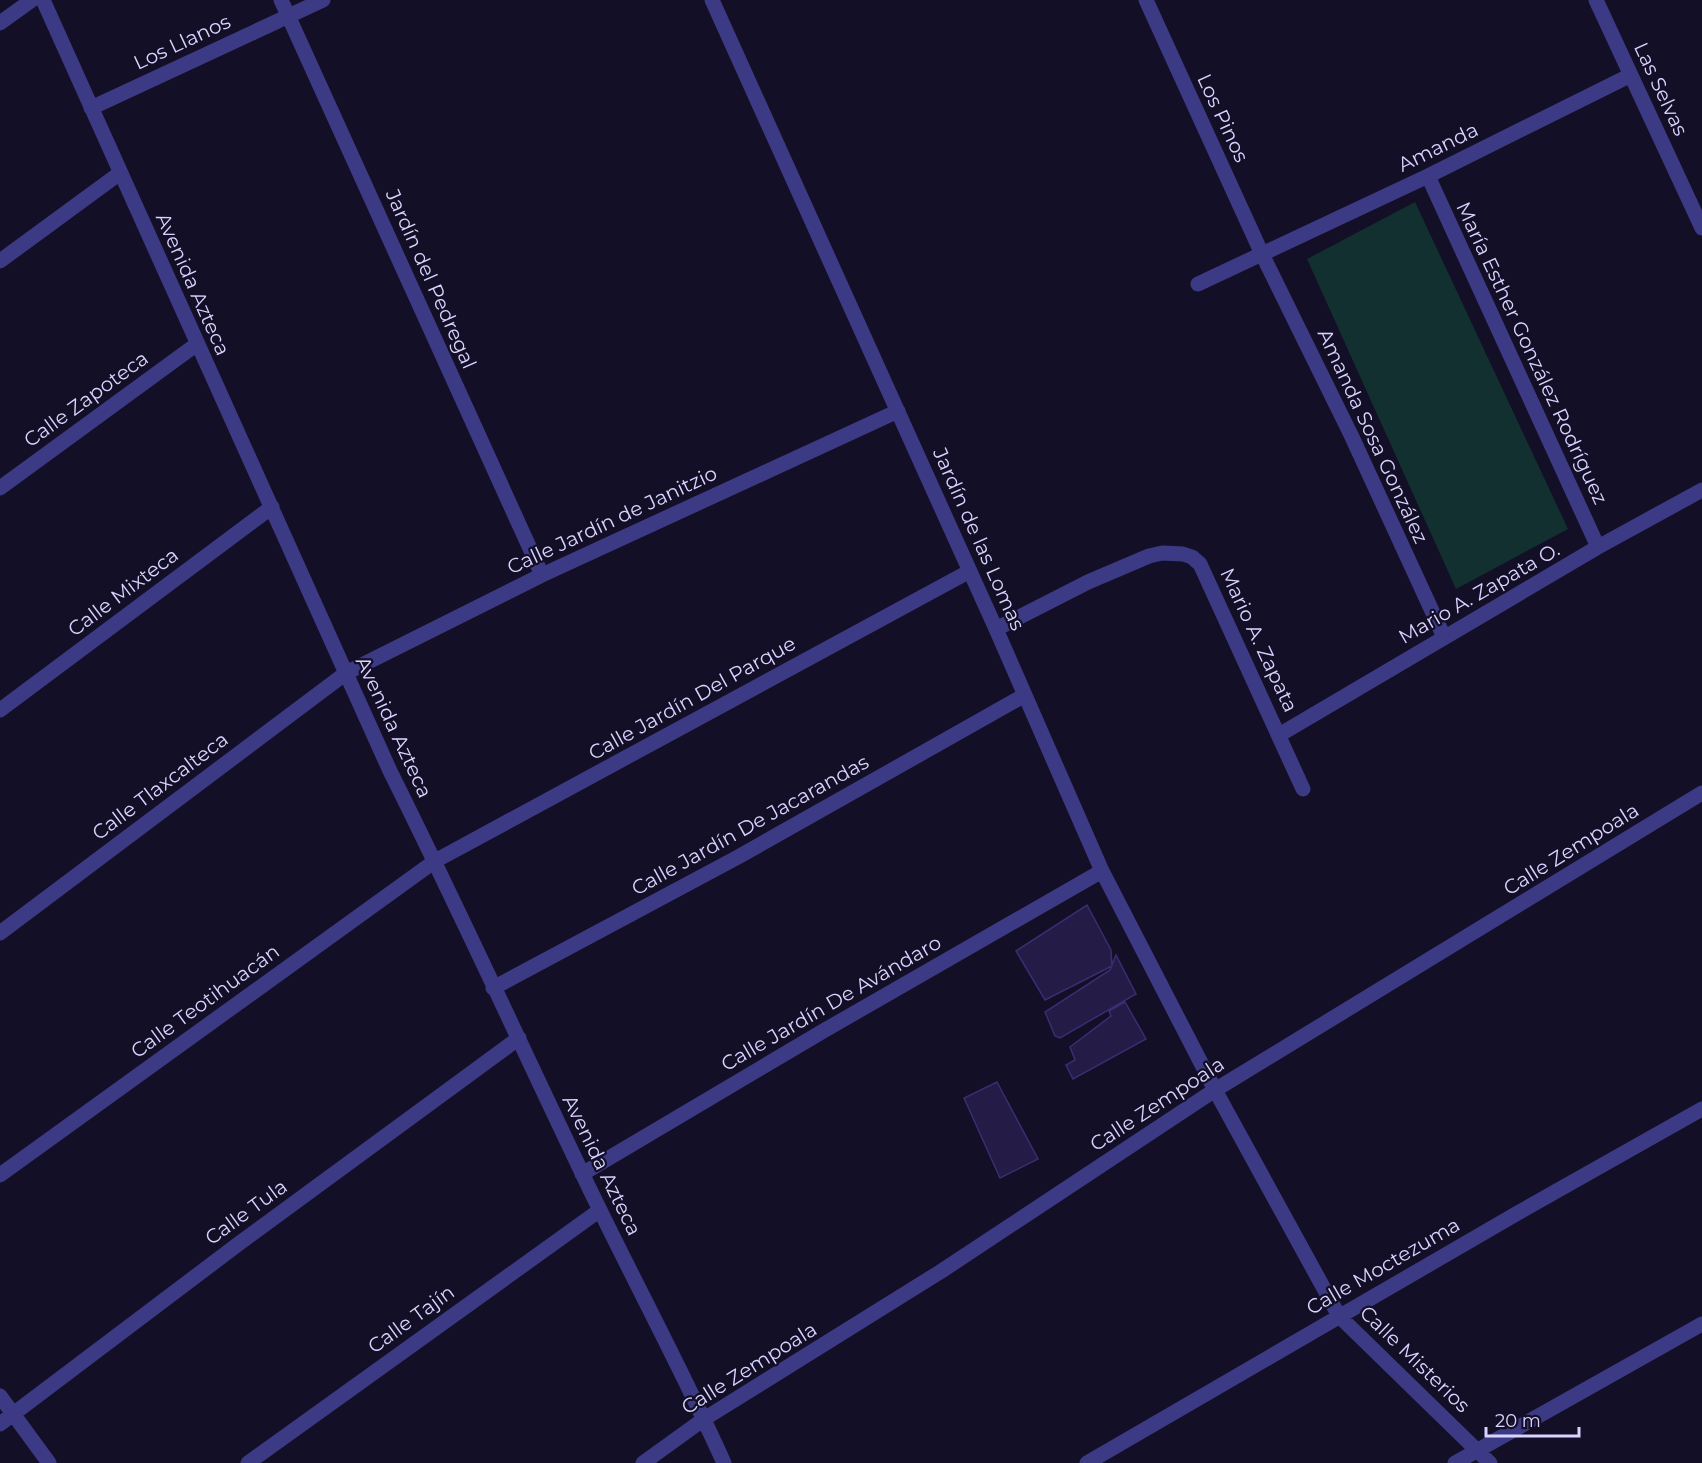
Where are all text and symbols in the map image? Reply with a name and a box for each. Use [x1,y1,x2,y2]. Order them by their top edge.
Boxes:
street label: Los Llanos [130,9,234,75]
street label: Las Selvas [1629,38,1693,140]
street label: Los Pinos [1192,70,1254,166]
street label: Amanda [1394,117,1482,177]
street label: Jardín del Pedregal [380,185,481,373]
street label: María Esther González Rodríguez [1451,198,1613,508]
street label: Avenida Azteca [151,209,235,359]
street label: Amanda Sosa González [1313,325,1433,547]
street label: Calle Zapoteca [19,346,153,452]
street label: Jardín de las Lomas [928,443,1030,634]
street label: Calle Jardín de Janitzio [503,461,721,579]
street label: Mario A. Zapata O. [1394,537,1564,649]
street label: Calle Mixteca [63,543,183,641]
street label: Mario A. Zapata [1215,564,1303,716]
street label: Calle Jardín Del Parque [584,631,800,765]
street label: Avenida Azteca [351,652,437,802]
street label: Calle Tlaxcalteca [87,727,233,845]
street label: Calle Jardín De Jacarandas [627,750,873,900]
street label: Calle Zempoala [1499,798,1643,900]
street label: Calle Jardín De Avándaro [717,930,945,1076]
street label: Calle Teotihuacán [126,939,284,1063]
street label: Calle Zempoala [1085,1052,1229,1156]
street label: Avenida Azteca [558,1091,646,1239]
street label: Calle Tula [200,1174,292,1250]
street label: Calle Moctezuma [1302,1212,1464,1320]
street label: Calle Tajín [363,1280,459,1358]
street label: Calle Misterios [1355,1301,1475,1418]
street label: Calle Zempoala [677,1317,821,1419]
scale bar [1486,1400,1579,1438]
text: 20 m [1495,1410,1541,1432]

